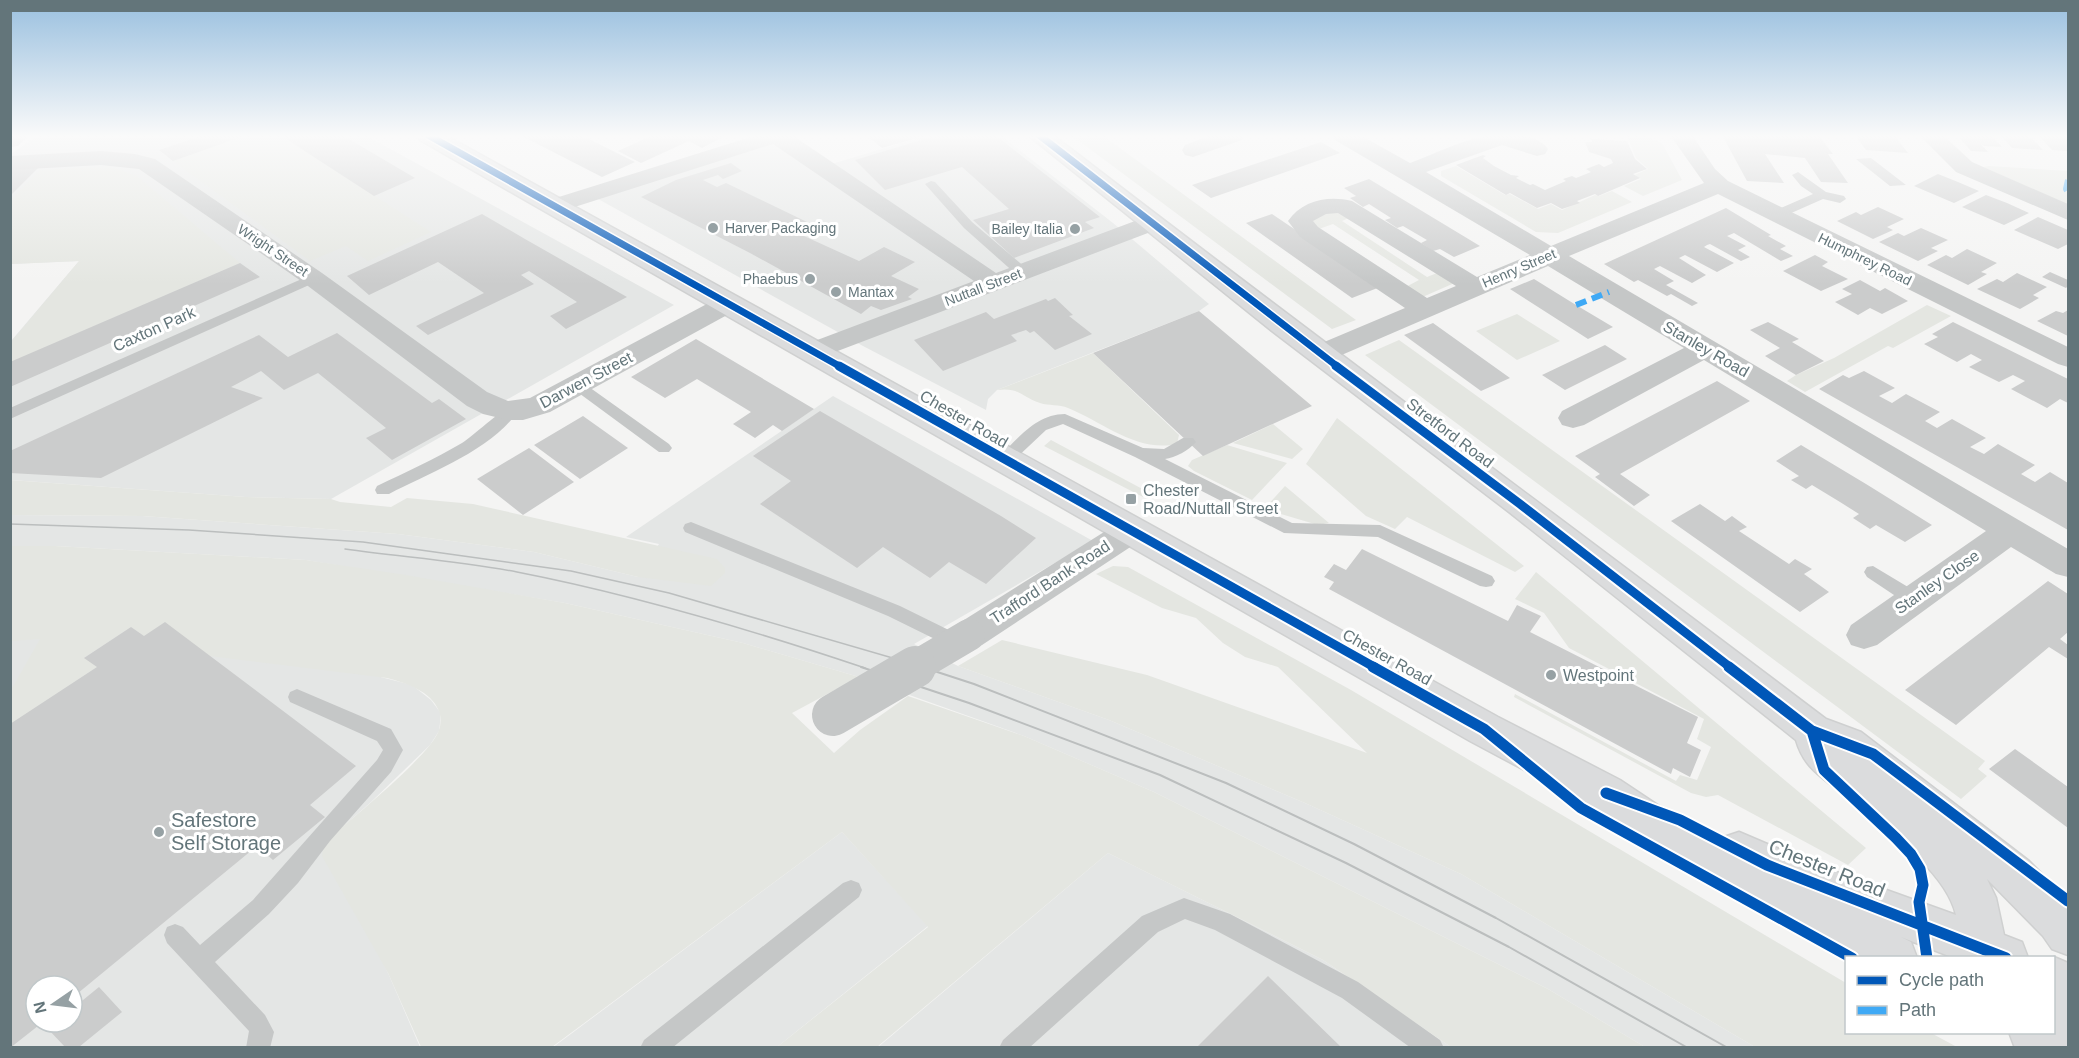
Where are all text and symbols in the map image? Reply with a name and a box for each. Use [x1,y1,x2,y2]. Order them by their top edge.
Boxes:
place label: Harver Packaging [725,220,836,236]
street label: Wright Street [235,221,311,279]
marker: Harver Packaging [706,221,720,235]
place label: Bailey Italia [991,221,1063,237]
marker: Bailey Italia [1068,222,1082,236]
street label: Humphrey Road [1816,229,1914,289]
street label: Henry Street [1480,245,1558,291]
street label: Nuttall Street [942,265,1024,309]
place label: Phaebus [743,271,798,287]
marker: Phaebus [803,272,817,286]
place label: Mantax [848,284,894,300]
marker: Mantax [829,285,843,299]
street label: Caxton Park [110,303,199,355]
street label: Stanley Road [1660,318,1752,380]
street label: Darwen Street [537,348,636,412]
street label: Chester Road [917,387,1011,451]
street label: Stretford Road [1403,395,1497,471]
place label: Chester Road/Nuttall Street [1143,482,1279,517]
marker: Chester Road/Nuttall Street [1124,492,1138,506]
street label: Trafford Bank Road [987,537,1113,627]
street label: Stanley Close [1892,547,1982,617]
street label: Chester Road [1340,626,1434,688]
place label: Westpoint [1563,667,1634,684]
marker: Westpoint [1544,668,1558,682]
place label: Safestore Self Storage [171,809,281,854]
marker: Safestore Self Storage [152,825,166,839]
street label: Chester Road [1766,835,1888,901]
legend [1845,956,2055,1034]
text: Cycle path [1899,970,1984,990]
north arrow [24,974,84,1034]
text: N [30,1000,50,1015]
text: Path [1899,1000,1936,1020]

